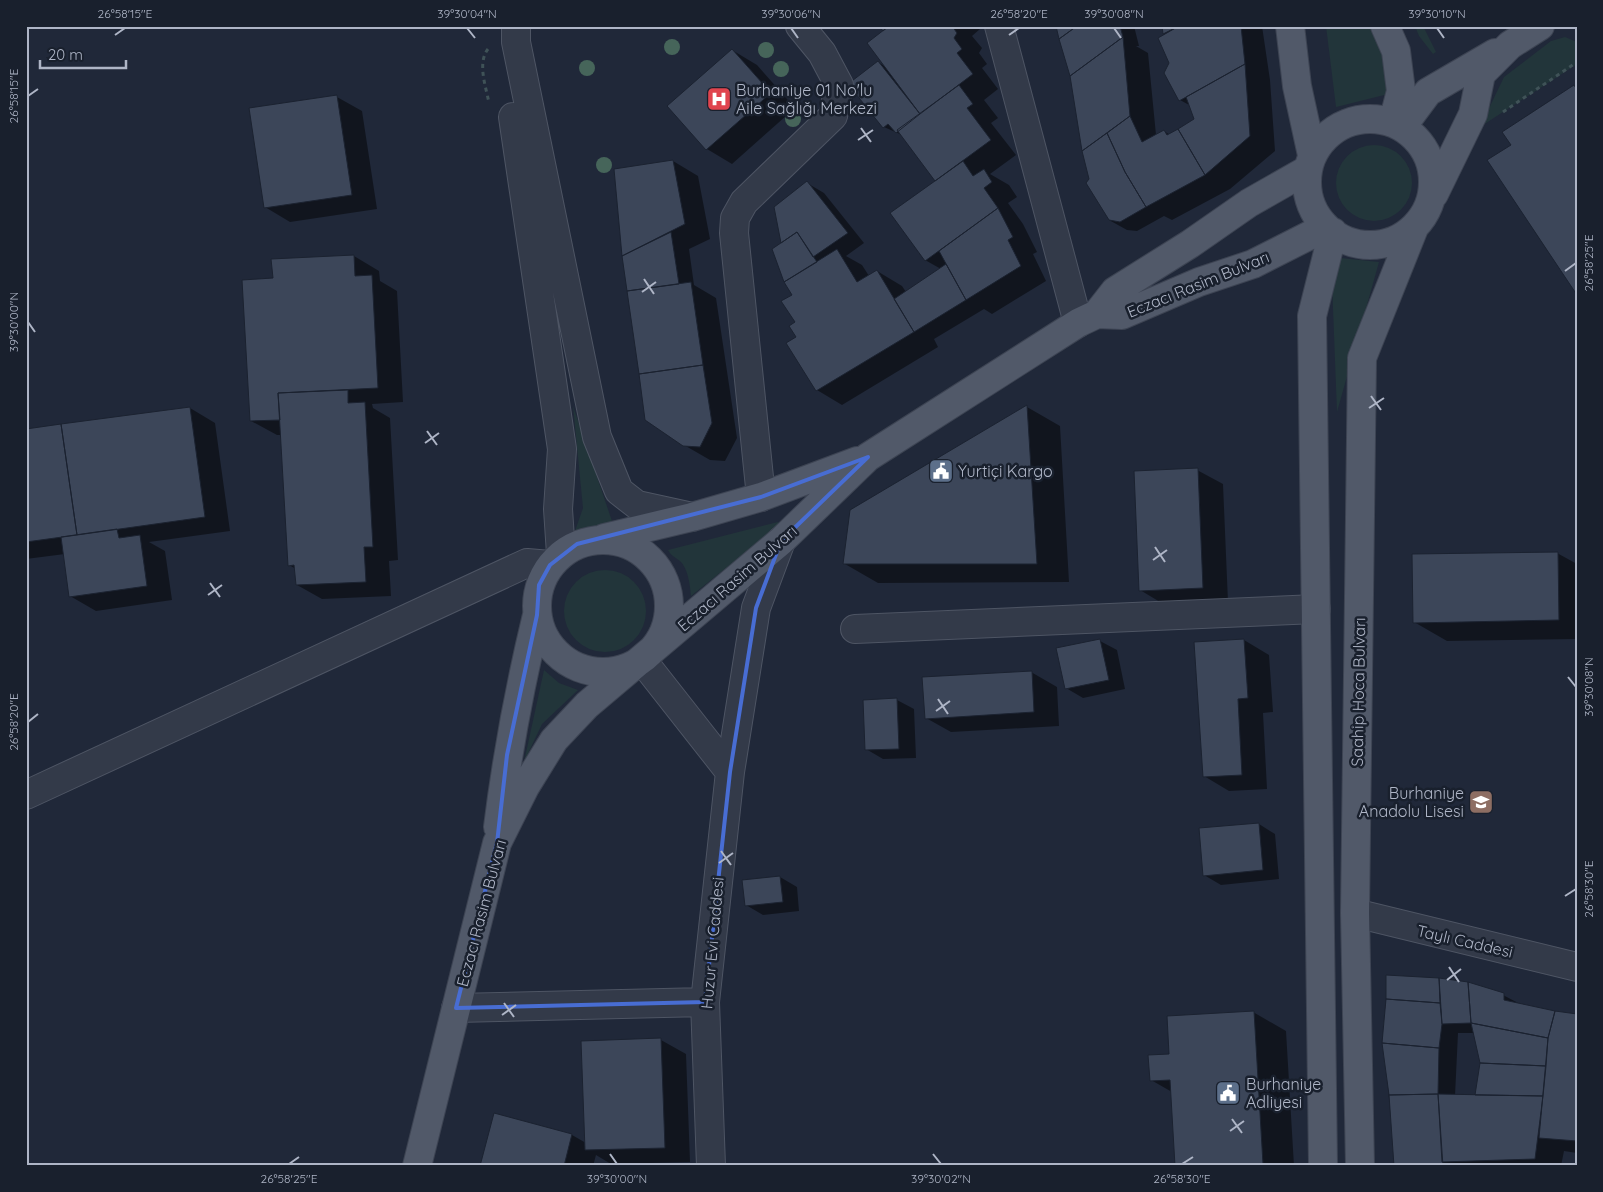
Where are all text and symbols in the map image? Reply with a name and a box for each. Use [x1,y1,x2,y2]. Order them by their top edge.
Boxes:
text: 26°58'15"E [98,6,153,21]
text: 39°30'04"N [437,6,497,21]
text: 39°30'06"N [761,6,821,21]
text: 26°58'20"E [990,6,1048,21]
text: 39°30'08"N [1084,6,1144,21]
text: 39°30'10"N [1408,6,1466,21]
scale bar [40,38,126,70]
text: 20 m [48,45,83,64]
text: 26°58'15"E [6,68,21,123]
place label: Burhaniye 01 No'lu Aile Sağlığı Merkezi [736,80,877,118]
hospital icon: Burhaniye 01 No'lu Aile Sağlığı Merkezi [706,86,732,112]
text: 26°58'25"E [1581,234,1596,292]
street label: Eczacı Rasim Bulvarı [1124,246,1272,322]
text: 39°30'00"N [6,292,21,352]
public building icon: Yurtiçi Kargo [928,458,954,484]
place label: Yurtiçi Kargo [958,461,1053,481]
street label: Eczacı Rasim Bulvarı [673,521,801,635]
street label: Saahip Hoca Bulvarı [1347,617,1369,767]
text: 39°30'08"N [1581,657,1596,717]
text: 26°58'20"E [6,693,21,751]
place label: Burhaniye Anadolu Lisesi [1359,783,1464,821]
school or university icon: Burhaniye Anadolu Lisesi [1468,789,1494,815]
street label: Eczacı Rasim Bulvarı [452,837,510,989]
text: 26°58'30"E [1581,860,1596,918]
street label: Huzur Evi Caddesi [696,876,728,1010]
street label: Taylı Caddesi [1415,920,1515,962]
place label: Burhaniye Adliyesi [1246,1074,1321,1112]
public building icon: Burhaniye Adliyesi [1215,1080,1241,1106]
text: 26°58'25"E [260,1171,318,1186]
text: 39°30'00"N [587,1171,647,1186]
text: 39°30'02"N [911,1171,971,1186]
text: 26°58'30"E [1153,1171,1211,1186]

